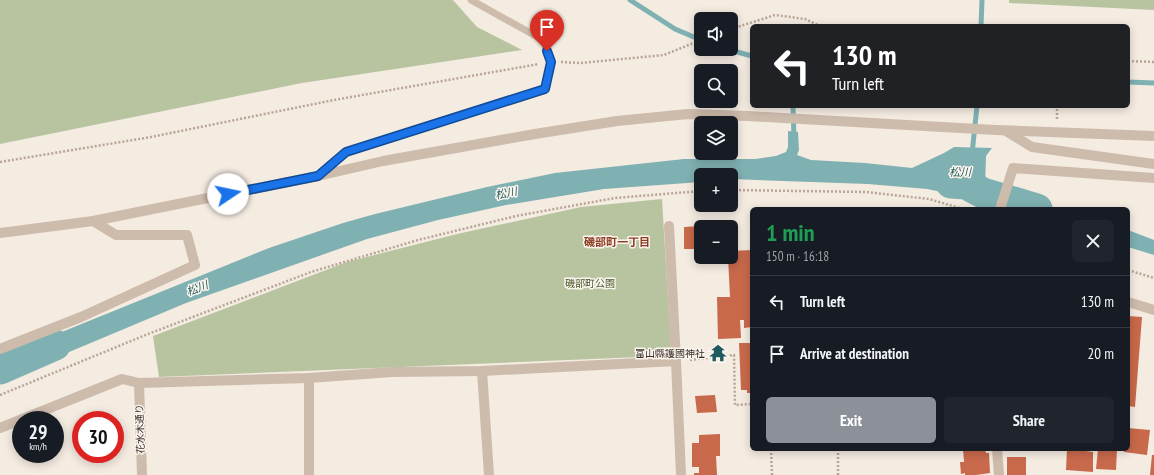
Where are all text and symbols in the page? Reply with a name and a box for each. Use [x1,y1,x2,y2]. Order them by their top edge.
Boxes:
pin [530,10,564,51]
map controls [694,12,738,264]
button: sound [694,12,738,56]
icon: arrive [536,16,558,38]
text: 130 m [832,36,896,73]
icon: left [766,40,818,92]
button: search [694,64,738,108]
text: Turn left [832,72,884,95]
button: layers [694,116,738,160]
water label: 松川 [949,165,972,179]
button: + [694,168,738,212]
position arrow [207,173,249,215]
water label: 松川 [494,184,519,202]
text: 1 min [766,217,814,248]
button: − [694,220,738,264]
button: close [1072,220,1114,262]
district label: 磯部町一丁目 [584,235,650,249]
text: 150 m · 16:18 [766,248,829,265]
water label: 松川 [184,277,211,298]
park label: 磯部町公園 [565,277,615,290]
icon: left [766,291,788,313]
text: Turn left [800,292,845,311]
text: 130 m [1081,292,1114,311]
temple icon: 富山縣護國神社 [708,343,728,363]
icon: arrive [766,343,788,365]
text: Arrive at destination [800,344,909,363]
text: 20 m [1088,344,1114,363]
place label: 富山縣護國神社 [635,347,705,360]
button: Exit [766,397,936,443]
button: Share [944,397,1114,443]
street label: 花水木通り [133,404,147,454]
speed limit sign: 30 [72,411,124,463]
text: 29 [28,419,48,445]
text: km/h [29,440,47,453]

